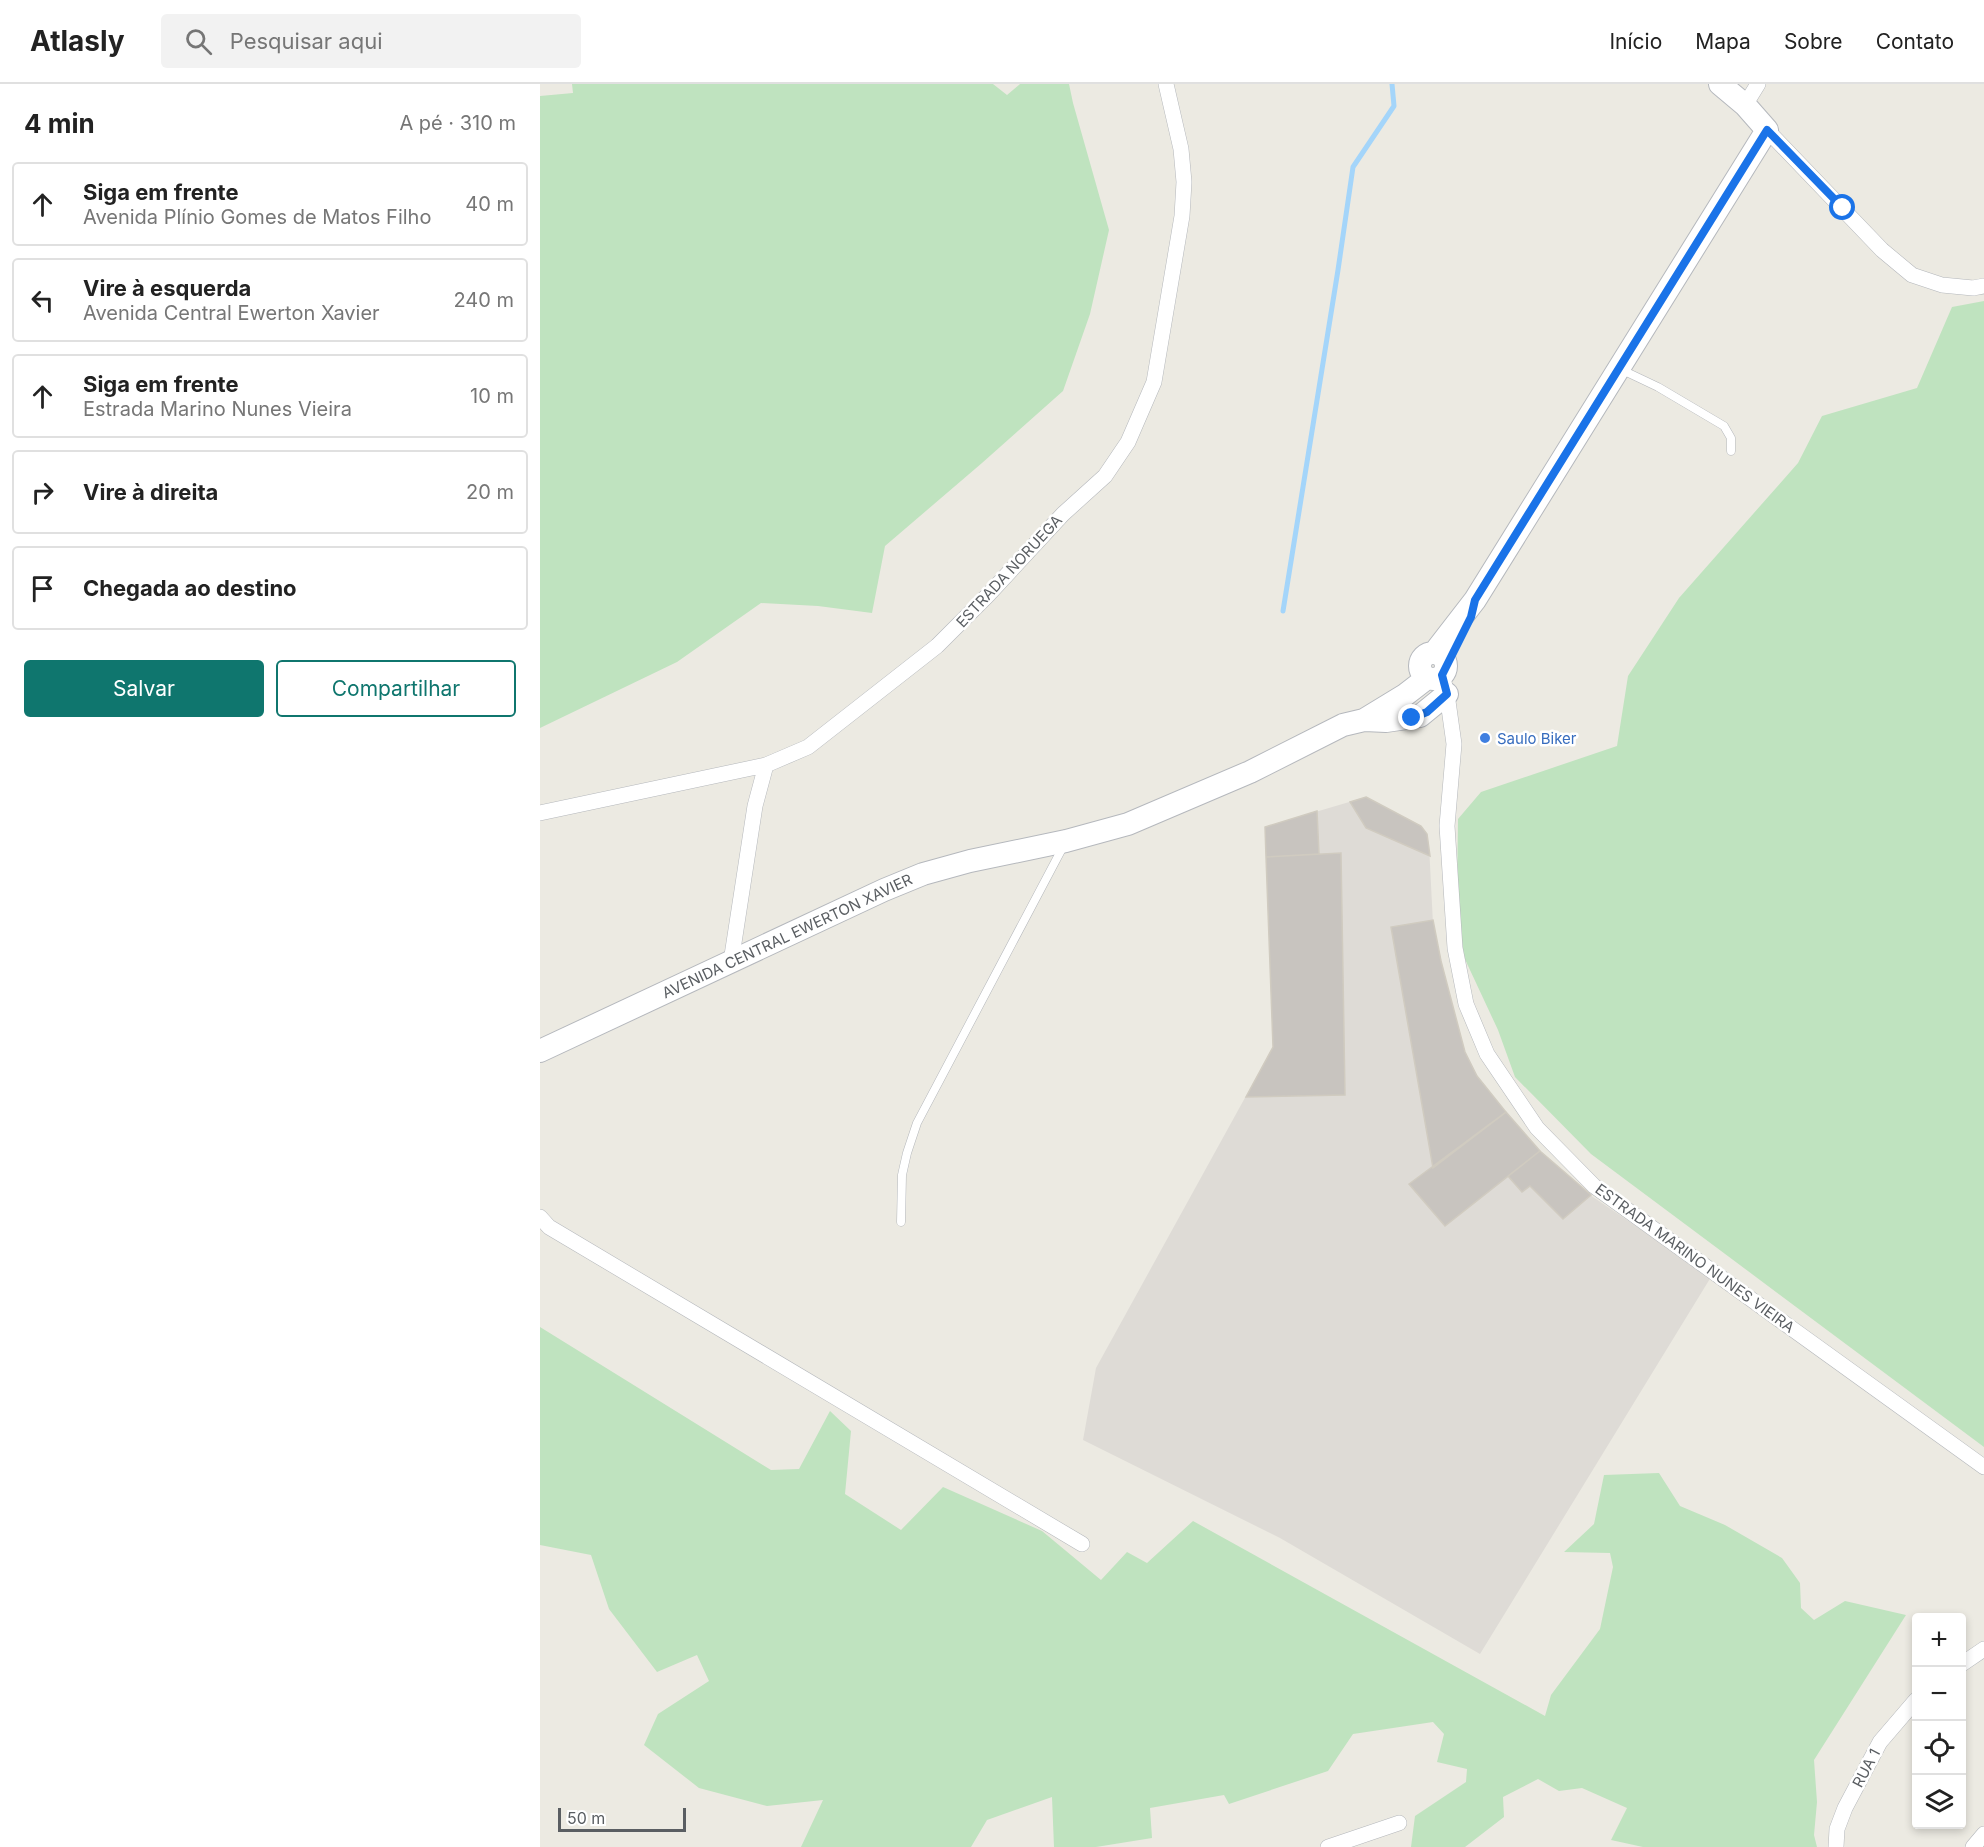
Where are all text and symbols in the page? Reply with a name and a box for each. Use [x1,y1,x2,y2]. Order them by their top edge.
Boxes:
search box [161,14,581,68]
text: Atlasly [30,24,125,58]
icon: search [182,25,215,58]
text: Pesquisar aqui [230,28,383,54]
text: Início [1609,29,1662,54]
text: Mapa [1695,29,1751,54]
text: Sobre [1784,29,1843,54]
text: Contato [1876,29,1954,54]
text: 4 min [24,108,95,139]
text: A pé · 310 m [399,111,516,135]
text: Siga em frente [83,179,239,205]
icon: ahead [26,188,59,221]
text: 40 m [465,192,514,216]
route start [1829,194,1855,220]
text: Avenida Plínio Gomes de Matos Filho [83,205,431,229]
text: Vire à esquerda [83,275,251,301]
icon: left [26,284,59,317]
text: 240 m [453,288,514,312]
text: Avenida Central Ewerton Xavier [83,301,380,325]
text: Siga em frente [83,371,239,397]
icon: ahead [26,380,59,413]
text: 10 m [470,384,514,408]
text: Estrada Marino Nunes Vieira [83,397,352,421]
icon: right [26,476,59,509]
text: Vire à direita [83,479,218,505]
text: 20 m [466,480,514,504]
street label: ESTRADA NORUEGA [952,511,1066,631]
icon: arrive [26,572,59,605]
text: Chegada ao destino [83,575,297,601]
button: Salvar [24,660,264,717]
button: Compartilhar [276,660,516,717]
route end [1398,704,1424,730]
place label: Saulo Biker [1497,729,1577,748]
marker: Saulo Biker [1478,731,1492,745]
street label: AVENIDA CENTRAL EWERTON XAVIER [659,869,915,1002]
street label: ESTRADA MARINO NUNES VIEIRA [1592,1179,1798,1337]
map controls [1912,1613,1966,1829]
button: + [1912,1613,1966,1667]
button: − [1912,1667,1966,1721]
button: locate [1912,1721,1966,1775]
street label: RUA 1 [1848,1745,1884,1791]
button: layers [1912,1775,1966,1829]
scale bar [558,1805,686,1832]
text: 50 m [567,1808,605,1828]

